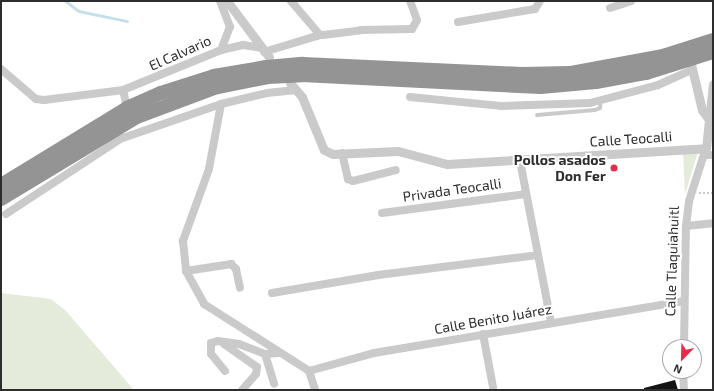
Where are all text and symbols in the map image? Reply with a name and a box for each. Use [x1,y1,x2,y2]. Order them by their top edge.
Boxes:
street label: El Calvario [146,32,214,74]
street label: Calle Teocalli [589,128,673,150]
place label: Pollos asados Don Fer [514,152,606,184]
marker: Pollos asados Don Fer [609,163,619,173]
street label: Privada Teocalli [402,175,502,205]
street label: Calle Tlaquiahuitl [662,205,682,317]
street label: Calle Benito Juárez [433,300,553,338]
north arrow [662,339,702,379]
text: N [671,362,684,377]

